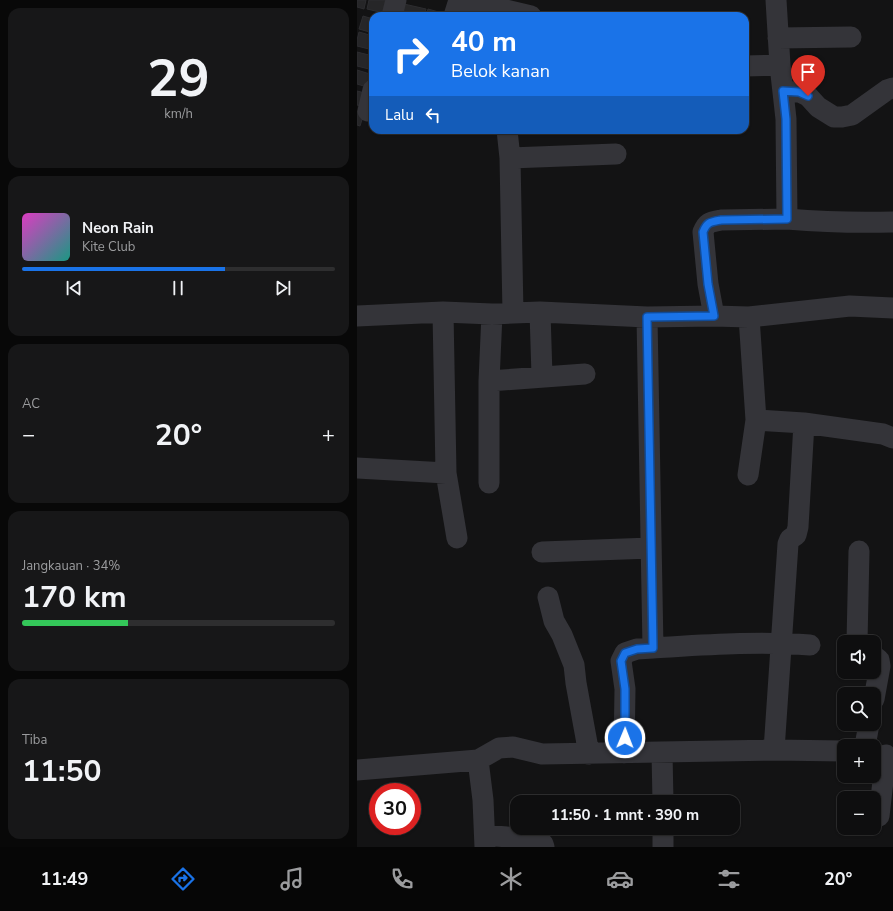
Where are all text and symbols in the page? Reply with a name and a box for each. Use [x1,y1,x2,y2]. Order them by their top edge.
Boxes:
text: 40 m [451,23,517,61]
icon: right [385,28,437,80]
text: 29 [147,43,210,114]
pin [791,55,825,96]
text: Belok kanan [451,59,550,83]
icon: arrive [797,61,819,83]
icon: left [422,104,444,126]
text: km/h [164,105,193,123]
text: Lalu [385,105,414,125]
text: Neon Rain [82,218,154,238]
text: Kite Club [82,238,135,256]
icon: previous [63,277,85,299]
icon: pause [167,277,189,299]
icon: next [272,277,294,299]
text: AC [22,395,40,413]
text: 20° [155,415,202,456]
text: − [22,420,35,450]
text: + [322,420,335,450]
text: Jangkauan · 34% [22,557,120,575]
text: 170 km [22,577,127,618]
map controls [837,635,881,835]
button: sound [837,635,881,679]
button: search [837,687,881,731]
position arrow [604,717,646,759]
text: Tiba [22,731,47,749]
button: + [837,739,881,783]
text: 11:50 [22,751,101,792]
speed limit sign: 30 [369,783,421,835]
button: − [837,791,881,835]
text: 11:50 · 1 mnt · 390 m [551,805,699,825]
icon: directions [169,865,197,893]
icon: music [278,865,306,893]
icon: phone [388,865,416,893]
icon: climate [497,865,525,893]
icon: car [606,865,634,893]
icon: filters [715,865,743,893]
text: 11:49 [41,867,88,891]
text: 20° [824,867,852,891]

